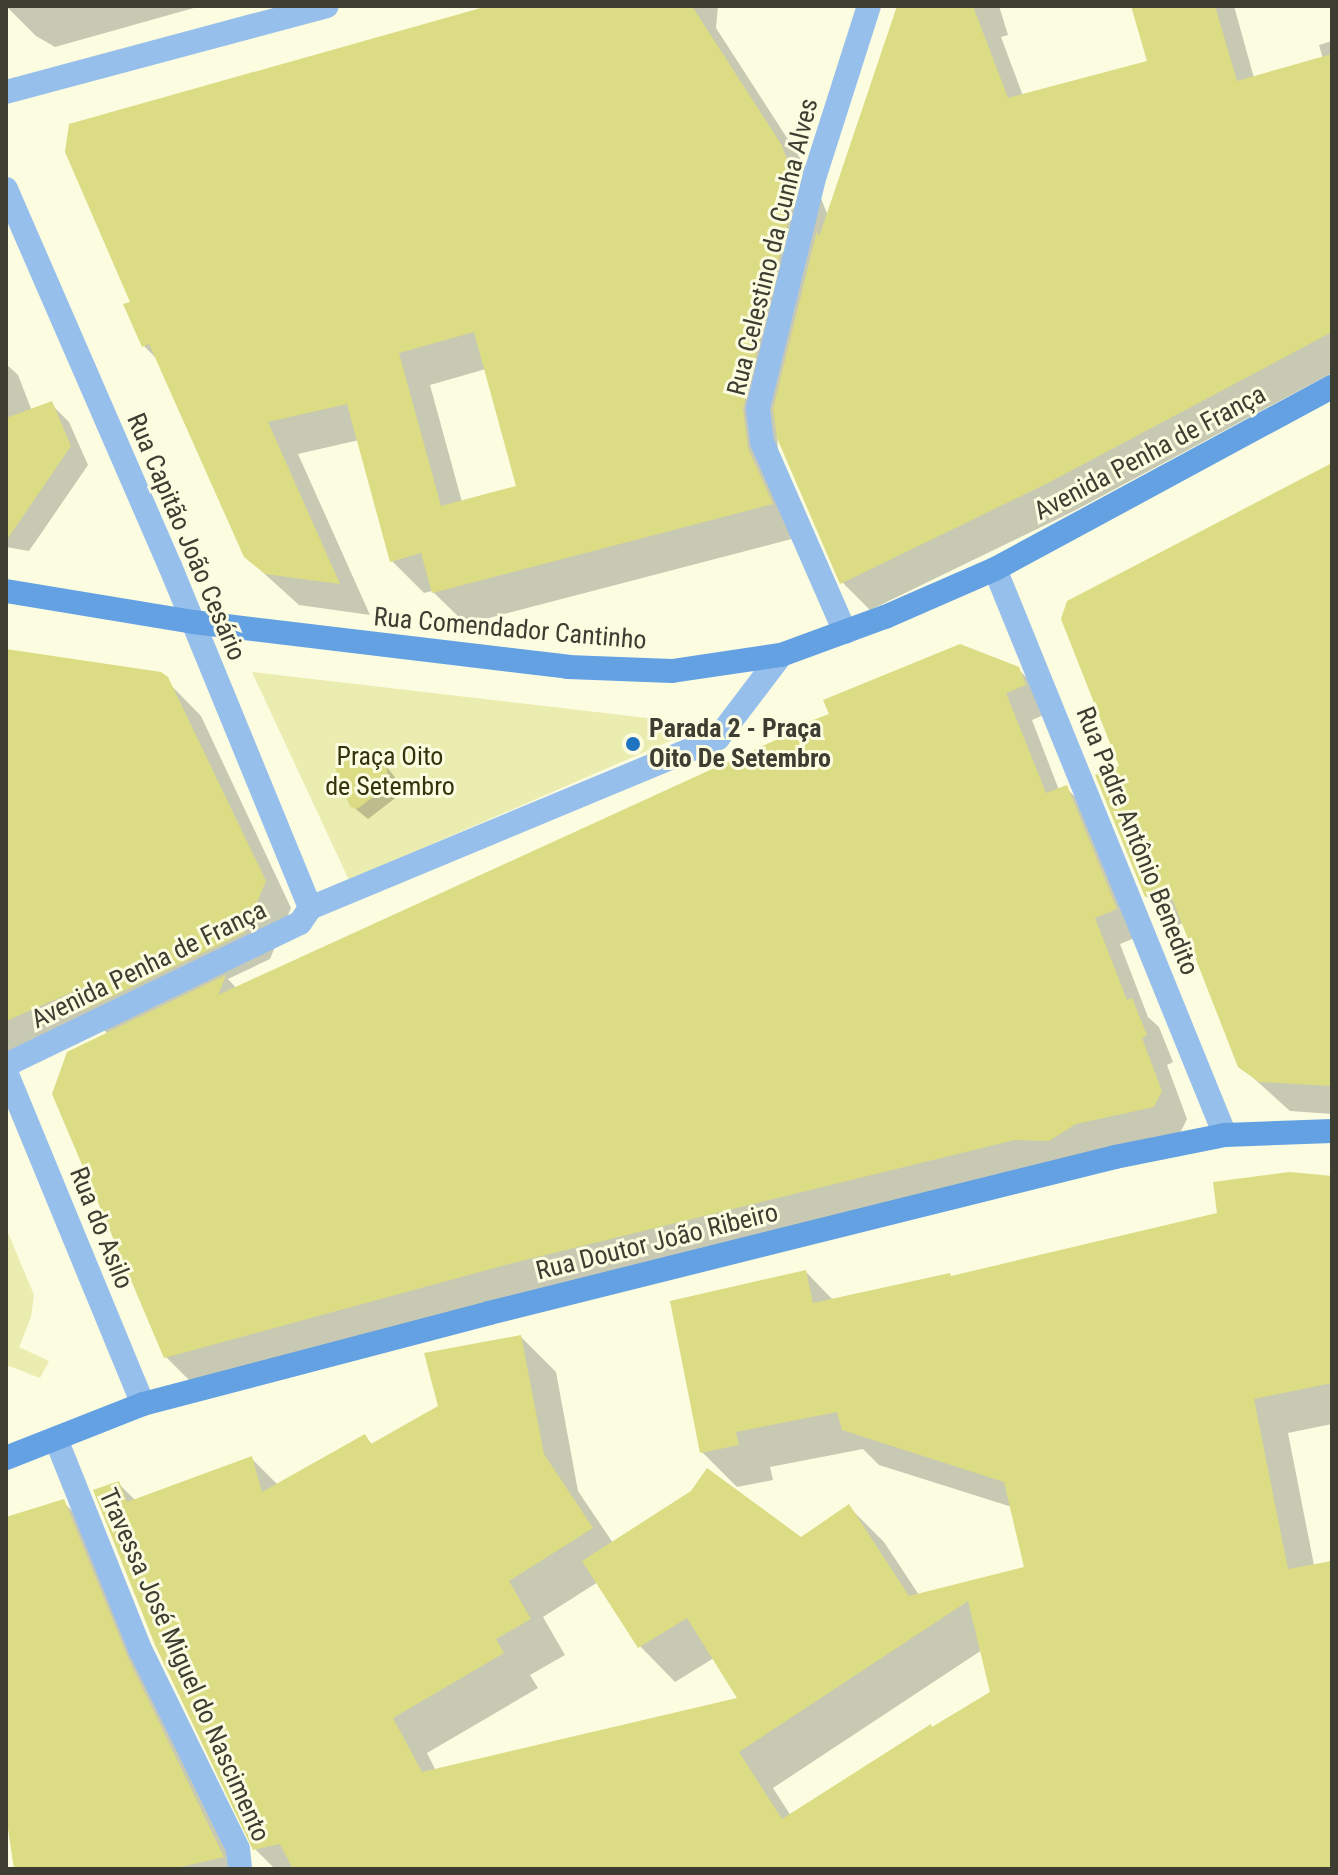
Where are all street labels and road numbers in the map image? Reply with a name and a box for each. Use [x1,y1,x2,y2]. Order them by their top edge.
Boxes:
street label: Rua Celestino da Cunha Alves [721,95,825,399]
street label: Avenida Penha de França [1029,379,1271,527]
street label: Rua Capitão João Cesário [120,409,252,665]
street label: Rua Comendador Cantinho [372,602,648,656]
street label: Rua Padre Antônio Benedito [1069,702,1205,980]
street label: Avenida Penha de França [26,895,272,1035]
street label: Rua do Asilo [62,1163,140,1293]
street label: Rua Doutor João Ribeiro [533,1197,781,1287]
street label: Travessa José Miguel do Nascimento [92,1484,276,1846]

